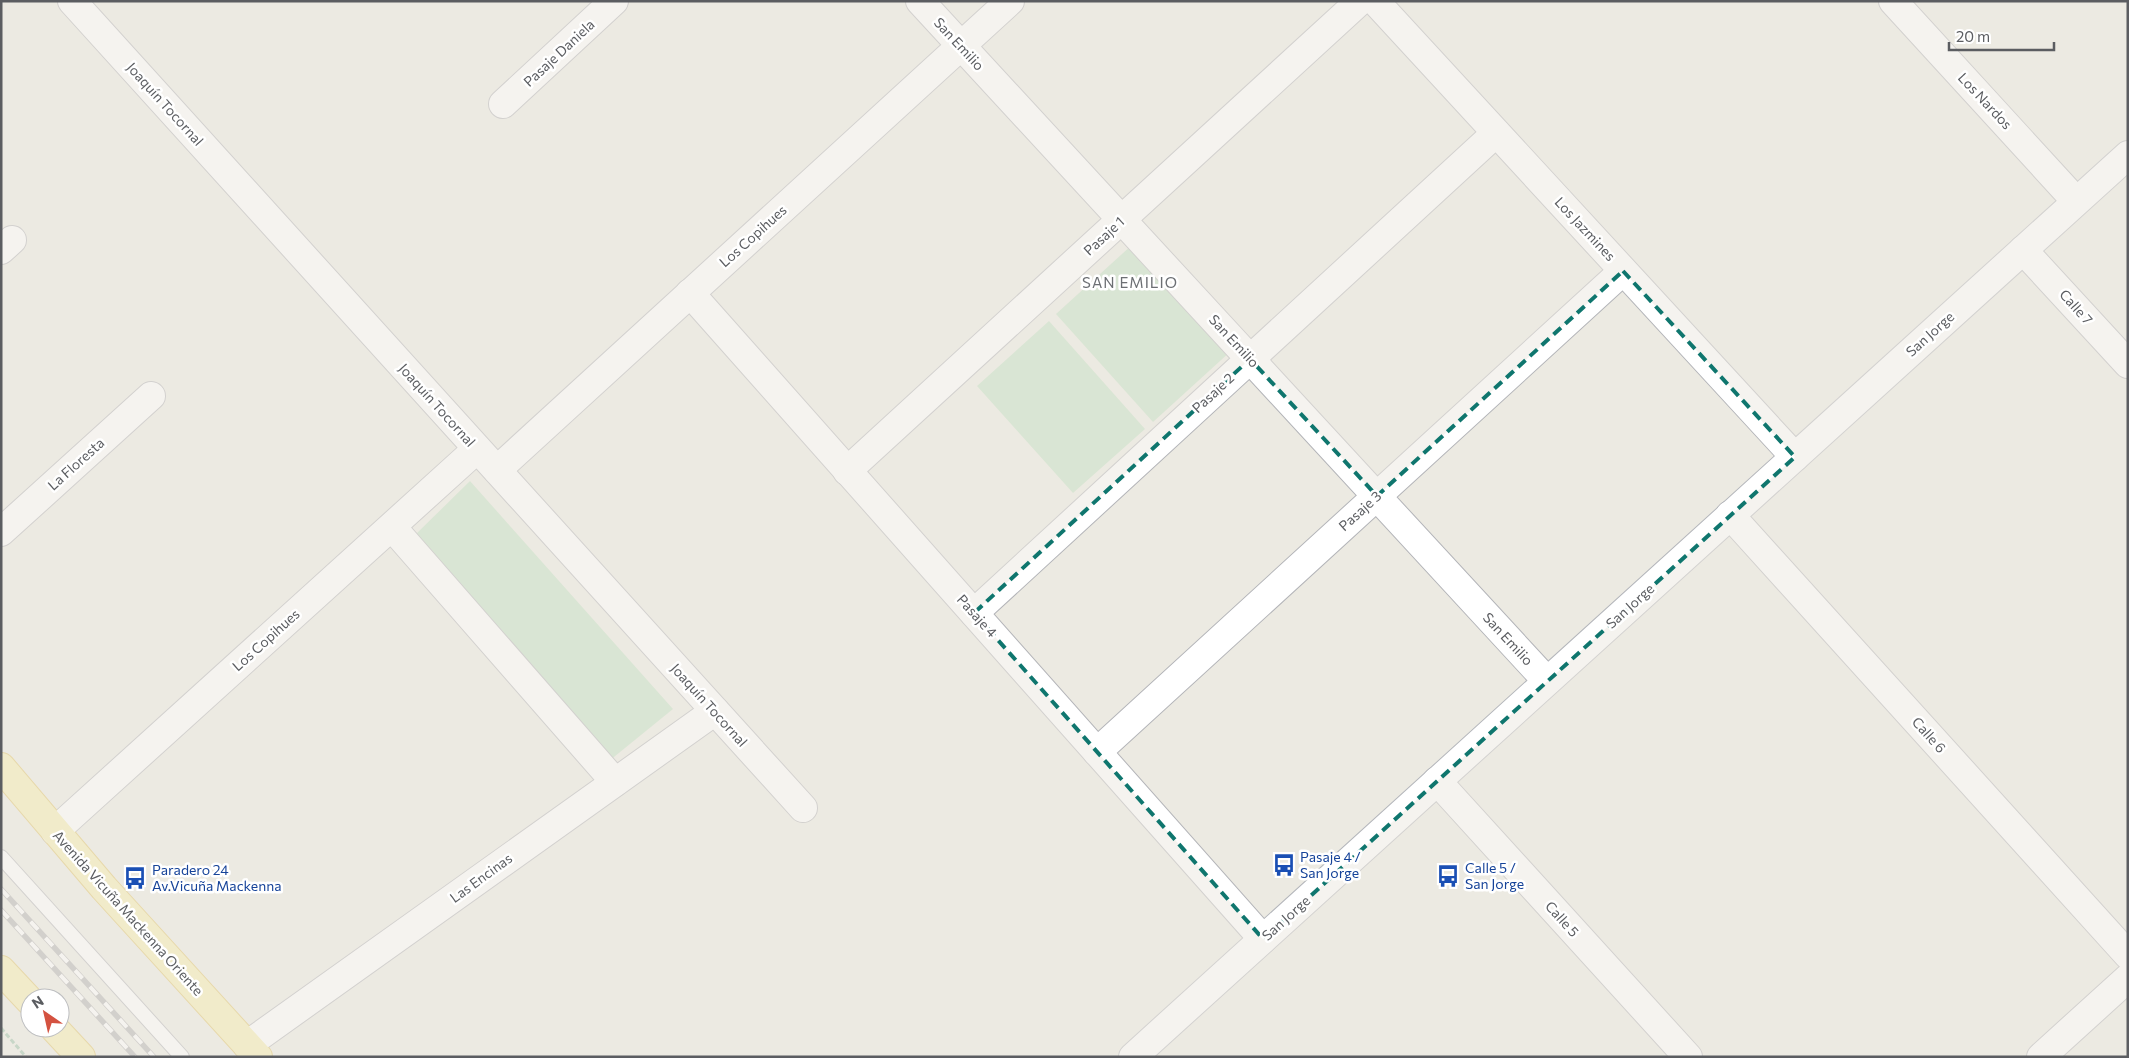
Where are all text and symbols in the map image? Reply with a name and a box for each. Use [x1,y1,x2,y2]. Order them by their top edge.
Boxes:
street label: San Emilio [931,14,988,74]
street label: Pasaje Daniela [520,15,598,90]
scale bar [1949,20,2054,52]
text: 20 m [1956,27,1990,45]
street label: Joaquín Tocornal [124,59,207,149]
street label: Los Nardos [1955,69,2016,132]
street label: Los Jazmines [1551,193,1619,264]
street label: Los Copihues [715,201,790,270]
street label: Pasaje 1 [1080,213,1128,259]
district label: SAN EMILIO [1082,273,1178,291]
street label: Calle 7 [2056,286,2097,328]
street label: San Jorge [1902,308,1957,360]
street label: San Emilio [1206,311,1263,371]
street label: Joaquín Tocornal [396,360,479,450]
street label: Pasaje 2 [1188,369,1237,416]
street label: La Floresta [44,434,107,493]
street label: Pasaje 3 [1335,487,1384,534]
street label: San Jorge [1602,580,1657,632]
street label: Pasaje 4 [954,591,1001,641]
street label: Los Copihues [228,605,303,674]
street label: San Emilio [1480,609,1537,669]
street label: Joaquín Tocornal [668,660,751,750]
street label: Calle 6 [1909,713,1950,756]
street label: Avenida Vicuña Mackenna Oriente [50,827,207,999]
place label: Pasaje 4 / San Jorge [1300,848,1361,881]
street label: Las Encinas [446,849,515,906]
bus stop icon: Pasaje 4 / San Jorge [1271,852,1297,878]
place label: Calle 5 / San Jorge [1465,859,1524,892]
place label: Paradero 24 Av.Vicuña Mackenna [152,861,282,894]
bus stop icon: Calle 5 / San Jorge [1435,863,1461,889]
bus stop icon: Paradero 24 Av.Vicuña Mackenna [122,865,148,891]
street label: San Jorge [1258,892,1313,944]
street label: Calle 5 [1542,897,1583,940]
north arrow [20,988,70,1038]
text: N [28,992,47,1012]

